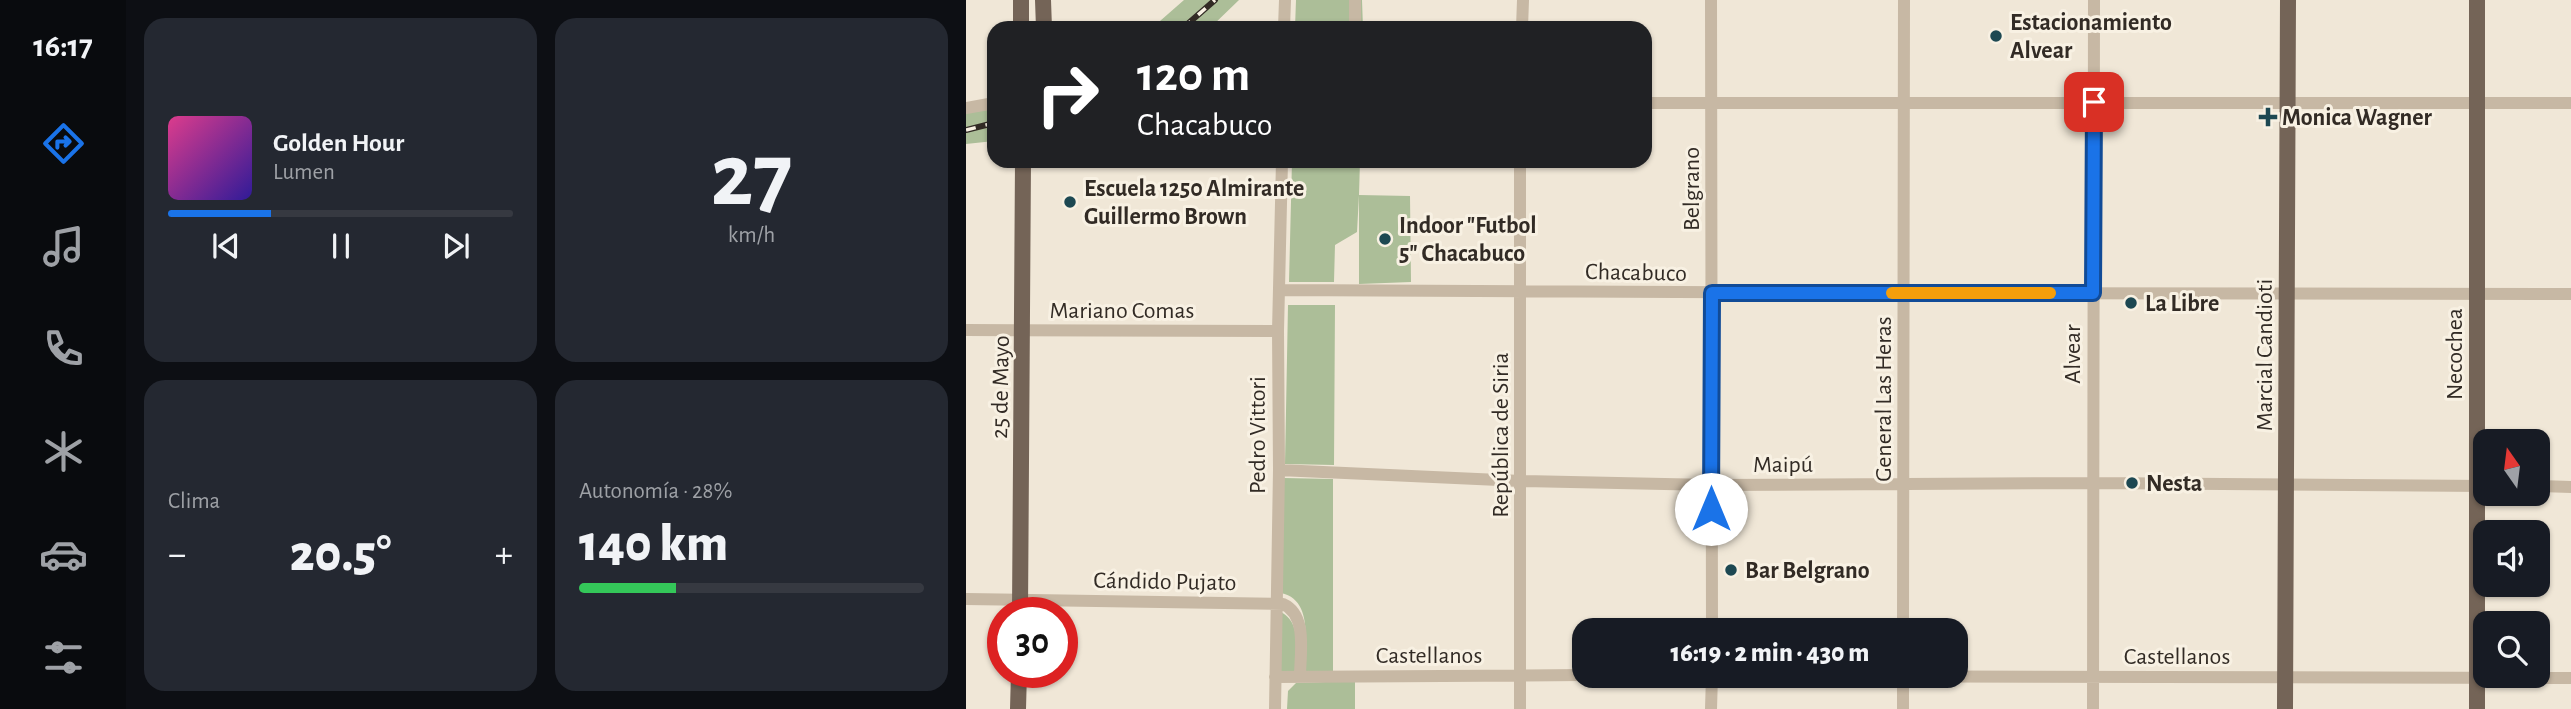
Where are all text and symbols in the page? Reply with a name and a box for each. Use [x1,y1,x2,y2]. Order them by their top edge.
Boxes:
place label: Estacionamiento Alvear [2010,11,2172,63]
marker: Estacionamiento Alvear [1988,28,2004,44]
text: 16:17 [33,30,93,62]
icon: right [1022,49,1113,140]
text: 120 m [1137,51,1250,100]
pin [2064,72,2124,132]
icon: arrive [2075,83,2113,121]
place label: Monica Wagner [2282,106,2432,130]
text: Chacabuco [1137,109,1273,141]
marker: Monica Wagner [2260,109,2276,125]
icon: directions [39,119,88,168]
text: Golden Hour [273,130,404,156]
text: 27 [710,131,793,222]
street label: Belgrano [1680,147,1704,231]
text: Lumen [273,161,335,184]
place label: Escuela 1250 Almirante Guillermo Brown [1084,177,1304,229]
marker: Escuela 1250 Almirante Guillermo Brown [1062,194,1078,210]
place label: Indoor "Futbol 5" Chacabuco [1399,214,1537,266]
icon: music [39,222,88,271]
text: km/h [728,224,775,247]
icon: previous [207,227,245,265]
icon: pause [322,227,360,265]
icon: next [437,227,475,265]
marker: Indoor "Futbol 5" Chacabuco [1377,231,1393,247]
street label: Chacabuco [1585,260,1687,286]
street label: Marcial Candioti [2253,279,2277,431]
place label: La Libre [2145,292,2219,316]
marker: La Libre [2123,295,2139,311]
street label: Mariano Comas [1050,299,1194,323]
street label: Necochea [2443,308,2467,400]
street label: General Las Heras [1872,316,1896,482]
icon: phone [39,324,88,373]
street label: Alvear [2061,324,2085,384]
street label: 25 de Mayo [988,335,1014,439]
street label: República de Siria [1489,352,1513,518]
street label: Pedro Vittori [1246,376,1270,494]
icon: climate [39,427,88,476]
north arrow [2473,429,2550,506]
map controls [2473,429,2550,688]
street label: Maipú [1753,453,1813,477]
position arrow [1674,472,1748,546]
place label: Nesta [2146,472,2202,496]
marker: Nesta [2124,475,2140,491]
text: Autonomía · 28% [579,480,732,503]
text: Clima [168,490,220,513]
text: 140 km [579,518,728,570]
button: sound [2473,520,2550,597]
text: 20.5° [290,528,391,580]
icon: car [39,530,88,579]
text: − [168,536,186,574]
text: + [495,536,513,574]
place label: Bar Belgrano [1745,559,1870,583]
marker: Bar Belgrano [1723,562,1739,578]
street label: Cándido Pujato [1093,569,1237,595]
speed limit sign: 30 [987,597,1078,688]
button: search [2473,611,2550,688]
icon: filters [39,633,88,682]
text: 16:19 · 2 min · 430 m [1671,640,1869,666]
street label: Castellanos [1376,644,1482,668]
street label: Castellanos [2124,645,2230,669]

